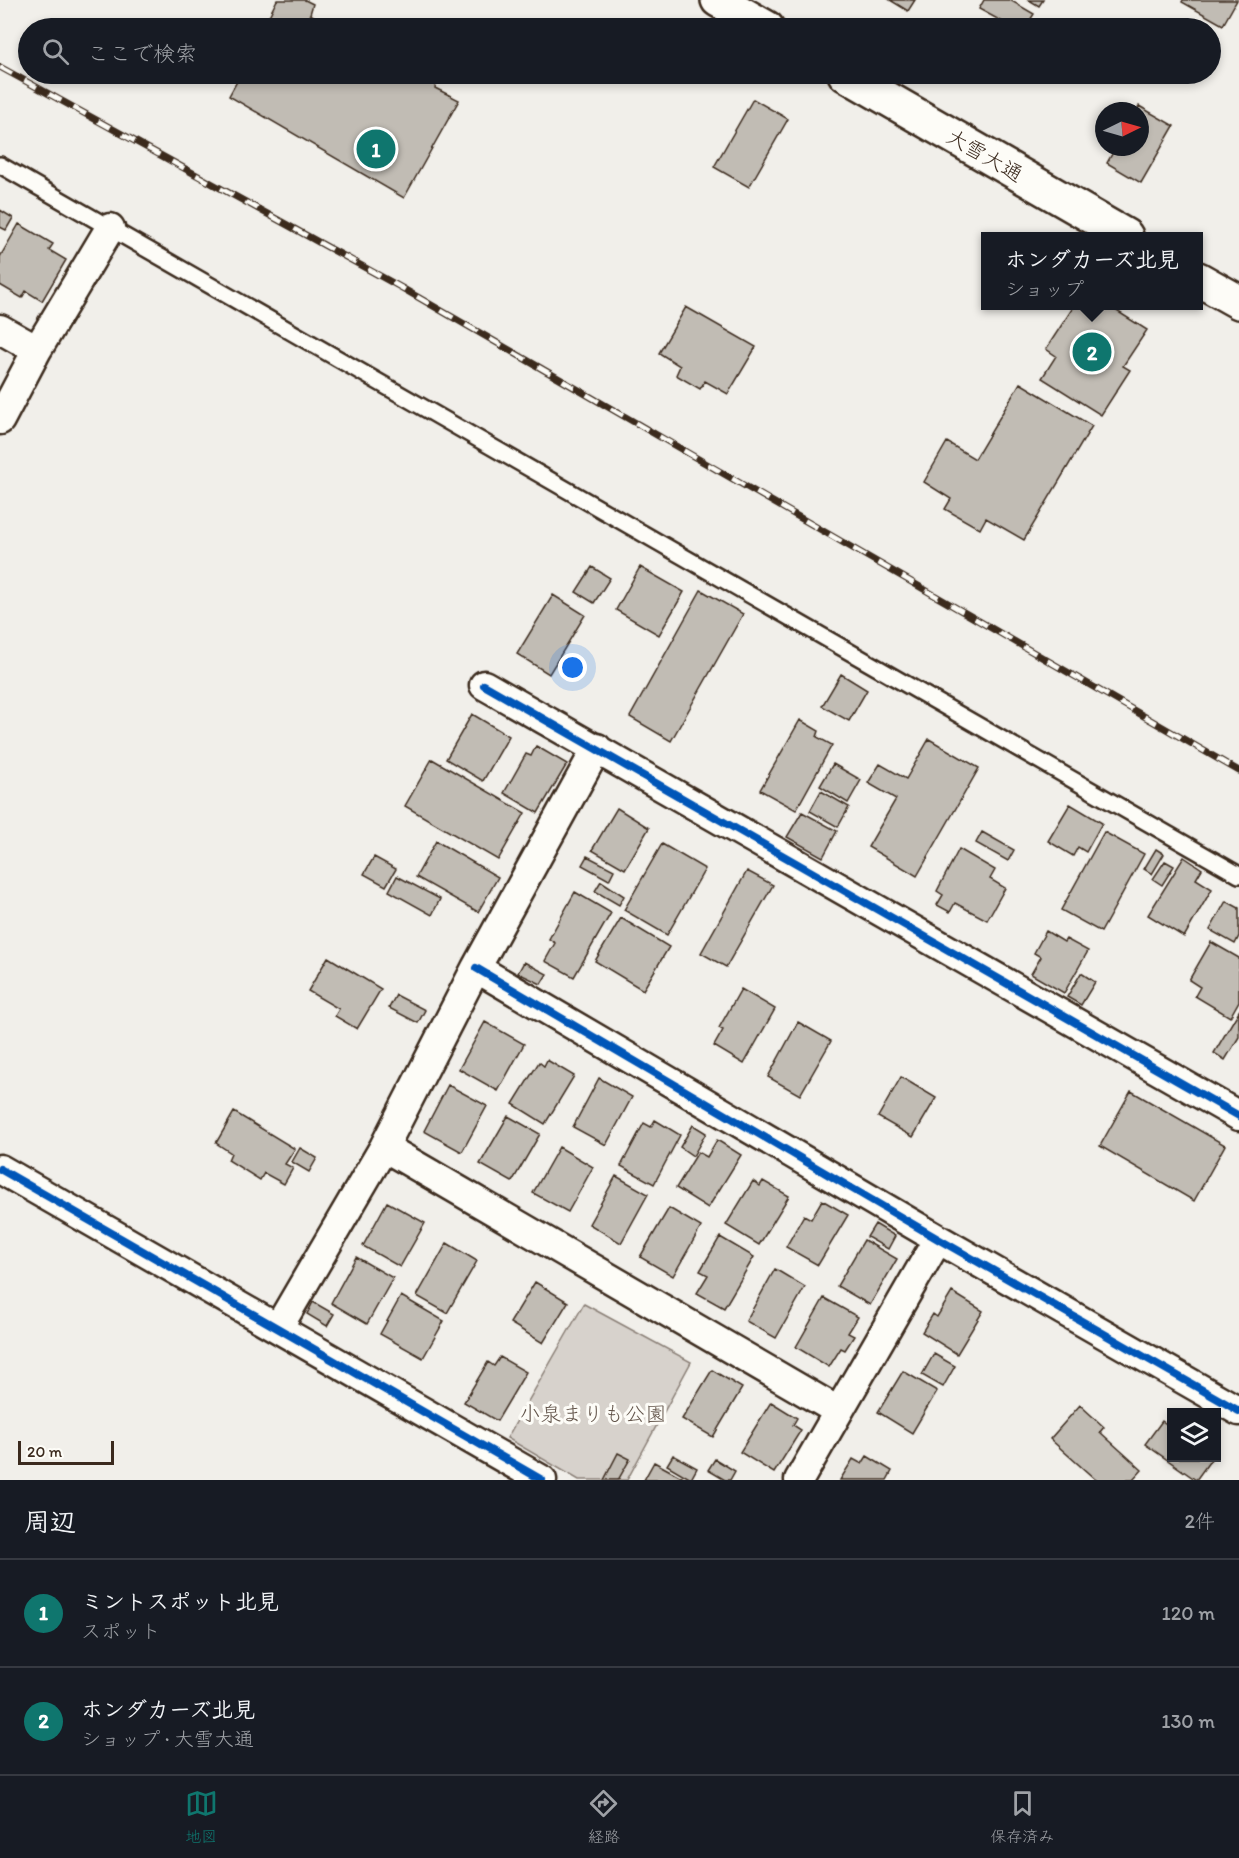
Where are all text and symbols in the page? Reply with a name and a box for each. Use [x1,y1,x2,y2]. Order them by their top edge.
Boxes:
search box [18,18,1221,84]
icon: search [39,35,72,68]
text: ここで検索 [87,40,197,67]
north arrow [1095,102,1149,156]
street label: 大雪大通 [942,123,1028,187]
pin: 1 [356,126,395,172]
popup [981,232,1203,310]
text: ホンダカーズ北見 [1005,246,1179,273]
text: ショップ [1005,277,1084,301]
pin: 2 [1072,330,1112,374]
your location [558,653,587,682]
park label: 小泉まりも公園 [520,1401,667,1426]
map controls [1167,1408,1221,1462]
button: layers [1167,1408,1221,1462]
scale bar [18,1438,114,1466]
text: 20 m [27,1442,62,1461]
text: 周辺 [24,1506,76,1538]
text: 2件 [1184,1509,1215,1533]
text: ミントスポット北見 [81,1588,279,1615]
text: 1 [39,1601,48,1625]
text: 120 m [1162,1601,1215,1625]
text: スポット [81,1619,161,1643]
text: ホンダカーズ北見 [81,1696,255,1723]
text: 2 [38,1709,49,1733]
text: 130 m [1161,1709,1215,1733]
text: ショップ · 大雪大通 [81,1727,254,1751]
tab: 地図 [185,1787,218,1847]
tab: 経路 [587,1787,620,1847]
tab: 保存済み [990,1787,1054,1847]

